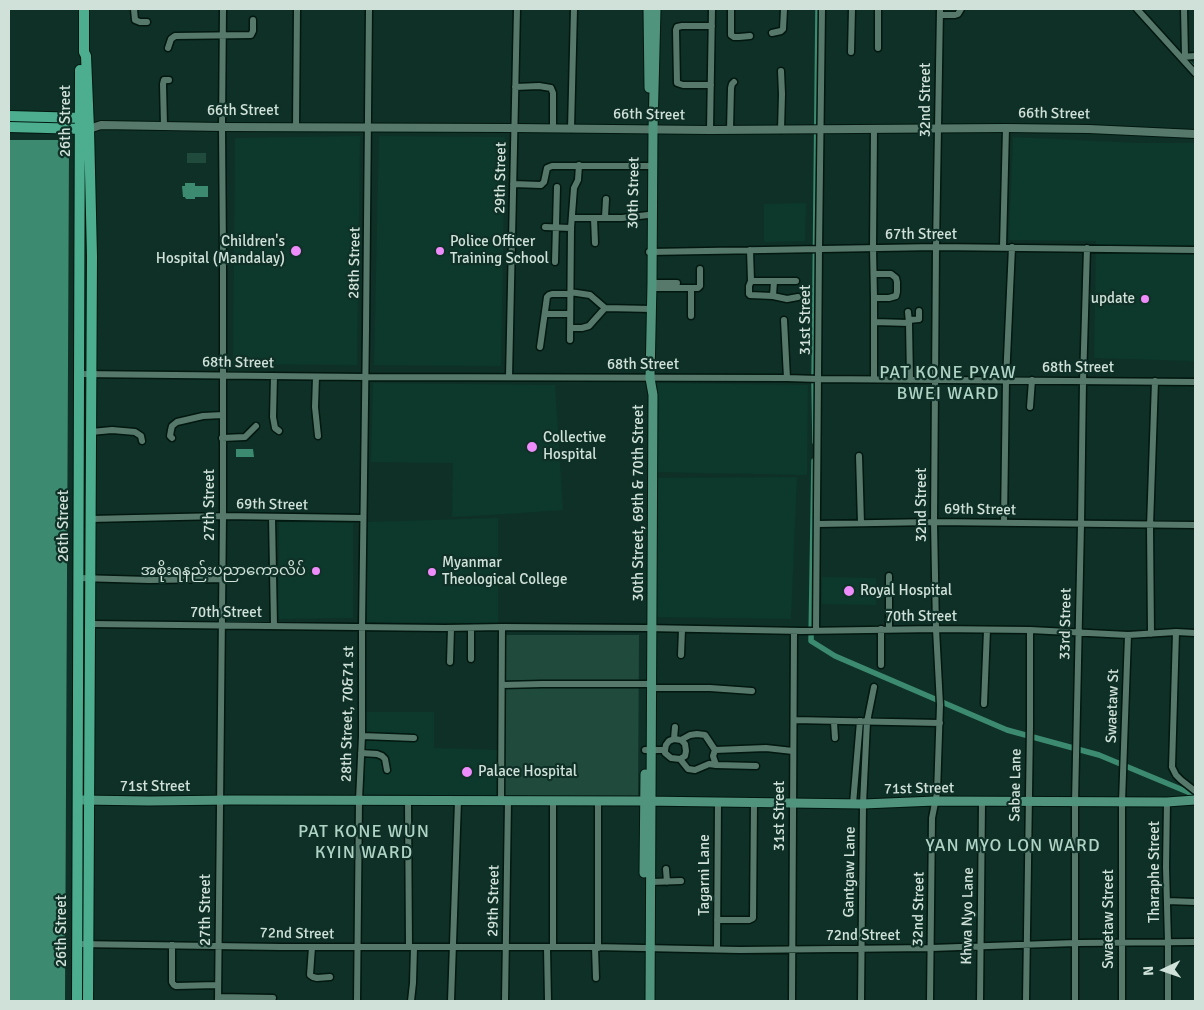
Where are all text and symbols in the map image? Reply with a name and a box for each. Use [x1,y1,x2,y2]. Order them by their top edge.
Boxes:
street label: 32nd Street [917,63,935,137]
street label: 26th Street [57,85,75,157]
street label: 66th Street [207,102,279,120]
street label: 66th Street [1018,104,1090,124]
street label: 66th Street [613,105,685,125]
street label: 29th Street [491,142,511,214]
street label: 30th Street [624,157,644,229]
street label: 67th Street [885,226,957,244]
street label: 28th Street [345,227,365,299]
place label: Children's Hospital (Mandalay) [156,233,285,268]
place label: Police Officer Training School [450,233,549,268]
marker: Children's Hospital (Mandalay) [289,244,303,258]
marker: Police Officer Training School [434,245,446,257]
street label: 31st Street [797,285,815,355]
place label: update [1091,290,1135,308]
marker: update [1139,293,1151,305]
street label: 68th Street [202,353,274,373]
street label: 68th Street [607,356,679,374]
street label: 68th Street [1042,359,1114,377]
district label: PAT KONE PYAW BWEI WARD [878,362,1018,404]
street label: 30th Street, 69th & 70th Street [630,405,648,601]
place label: Collective Hospital [543,429,606,464]
marker: Collective Hospital [525,440,539,454]
street label: 32nd Street [913,468,931,542]
street label: 27th Street [201,469,219,541]
street label: 26th Street [55,490,73,562]
street label: 69th Street [236,495,308,515]
street label: 69th Street [944,500,1016,520]
place label: Myanmar Theological College [442,554,567,589]
place label: အစိုးရနည်းပညာကောလိပ် [140,562,306,580]
marker: အစိုးရနည်းပညာကောလိပ် [310,565,322,577]
marker: Myanmar Theological College [426,566,438,578]
place label: Royal Hospital [860,582,952,600]
marker: Royal Hospital [842,584,856,598]
street label: 33rd Street [1056,588,1076,660]
street label: 70th Street [190,604,262,622]
street label: 70th Street [885,608,957,626]
street label: 28th Street, 70&71 st [338,646,358,782]
street label: Swaetaw St [1103,669,1123,743]
street label: Sabae Lane [1006,748,1026,822]
place label: Palace Hospital [478,763,577,781]
marker: Palace Hospital [460,765,474,779]
street label: 71st Street [120,778,190,796]
street label: 71st Street [884,779,954,799]
street label: 31st Street [771,781,789,851]
district label: PAT KONE WUN KYIN WARD [296,821,432,864]
street label: Tharaphe Street [1146,821,1164,923]
street label: Gantgaw Lane [840,826,860,918]
street label: Tagarni Lane [696,834,714,916]
district label: YAN MYO LON WARD [923,835,1103,857]
street label: 29th Street [484,865,504,937]
street label: Khwa Nyo Lane [958,867,978,965]
street label: Swaetaw Street [1100,869,1118,969]
street label: 32nd Street [909,871,929,947]
street label: 27th Street [197,874,215,946]
street label: 26th Street [53,895,71,967]
street label: 72nd Street [259,924,335,944]
street label: 72nd Street [826,927,900,945]
north arrow [1139,945,1189,995]
text: N [1140,965,1157,976]

